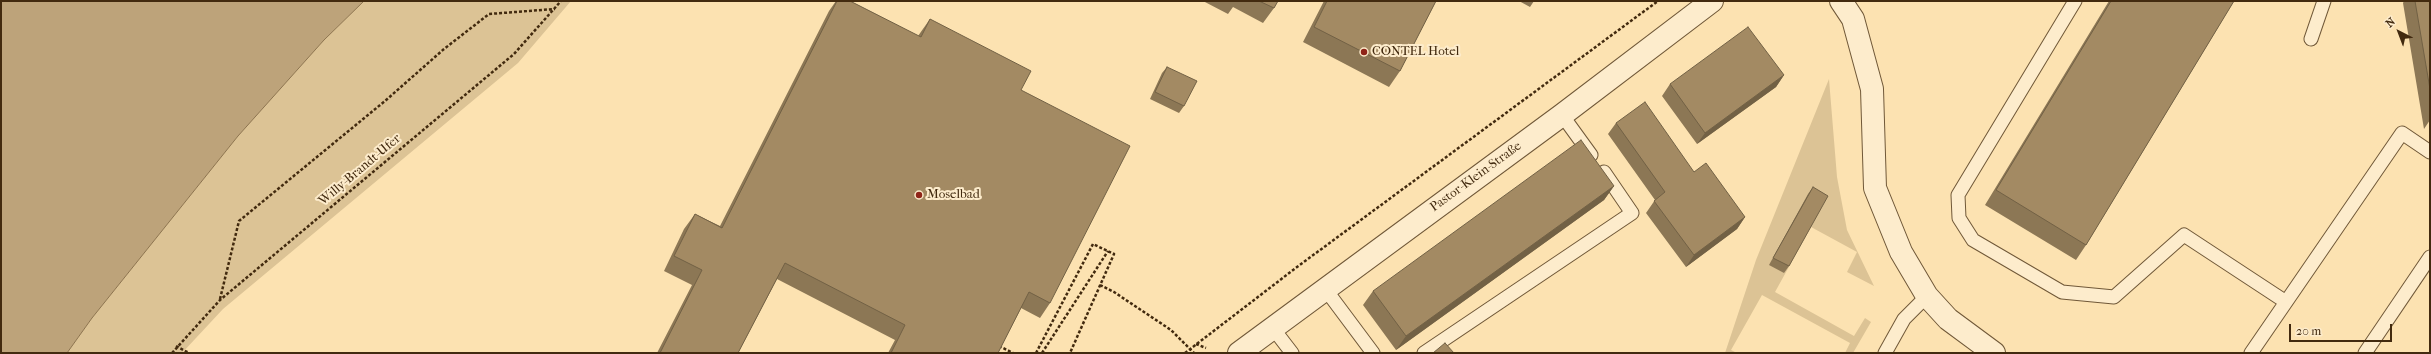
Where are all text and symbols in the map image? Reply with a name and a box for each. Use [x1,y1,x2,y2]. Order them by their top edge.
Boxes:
north arrow [2379,12,2419,52]
text: N [2383,15,2398,30]
place label: CONTEL Hotel [1372,44,1459,60]
marker: CONTEL Hotel [1359,47,1369,57]
street label: Willy-Brandt-Ufer [316,131,404,209]
street label: Pastor-Klein-Straße [1427,139,1525,215]
place label: Moselbad [927,187,980,203]
marker: Moselbad [914,190,924,200]
scale bar [2291,316,2394,342]
text: 20 m [2296,324,2321,338]

